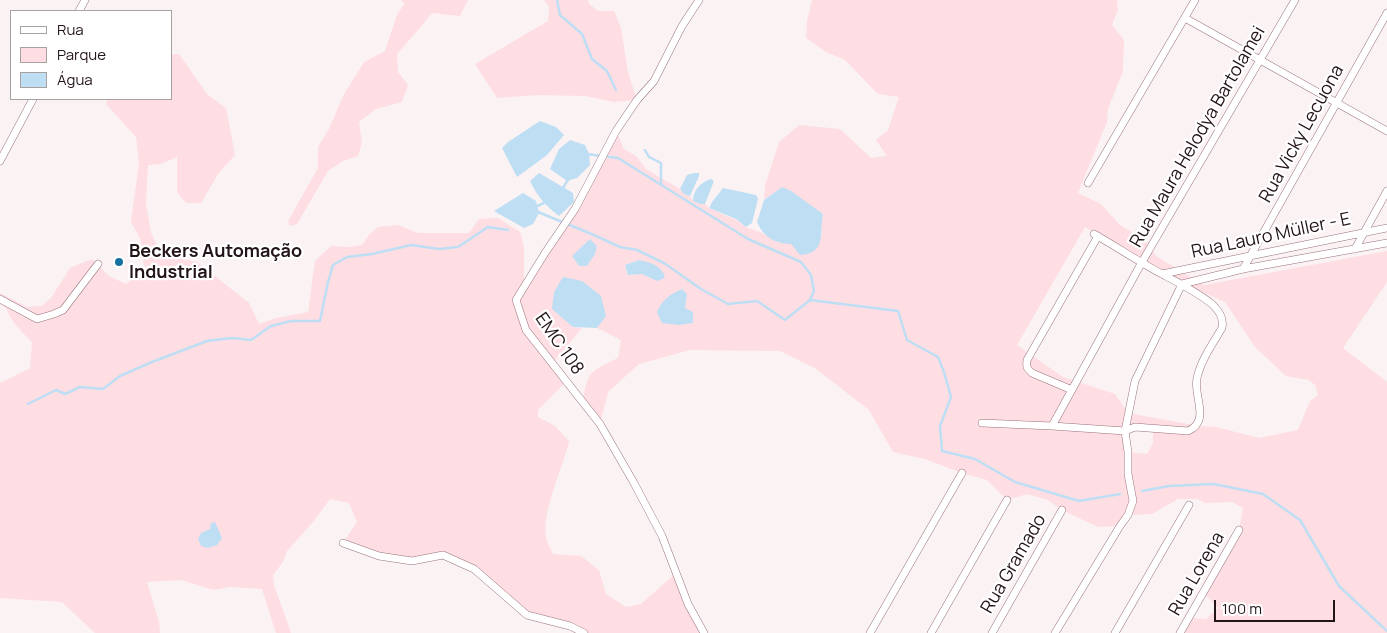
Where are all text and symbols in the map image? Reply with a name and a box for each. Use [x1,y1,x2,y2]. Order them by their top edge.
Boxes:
legend [10,10,172,100]
text: Rua [57,19,84,40]
street label: Rua Maura Helodya Bartolamei [1126,23,1270,251]
text: Parque [57,44,106,65]
street label: Rua Vicky Lecuona [1255,61,1349,207]
text: Água [57,69,93,90]
street label: Rua Lauro Müller - E [1189,209,1353,263]
place label: Beckers Automação Industrial [129,241,302,284]
marker: Beckers Automação Industrial [113,256,125,268]
street label: EMC 108 [530,309,588,379]
street label: Rua Gramado [977,511,1051,617]
street label: Rua Lorena [1164,528,1230,620]
scale bar [1217,590,1338,622]
text: 100 m [1222,598,1262,619]

